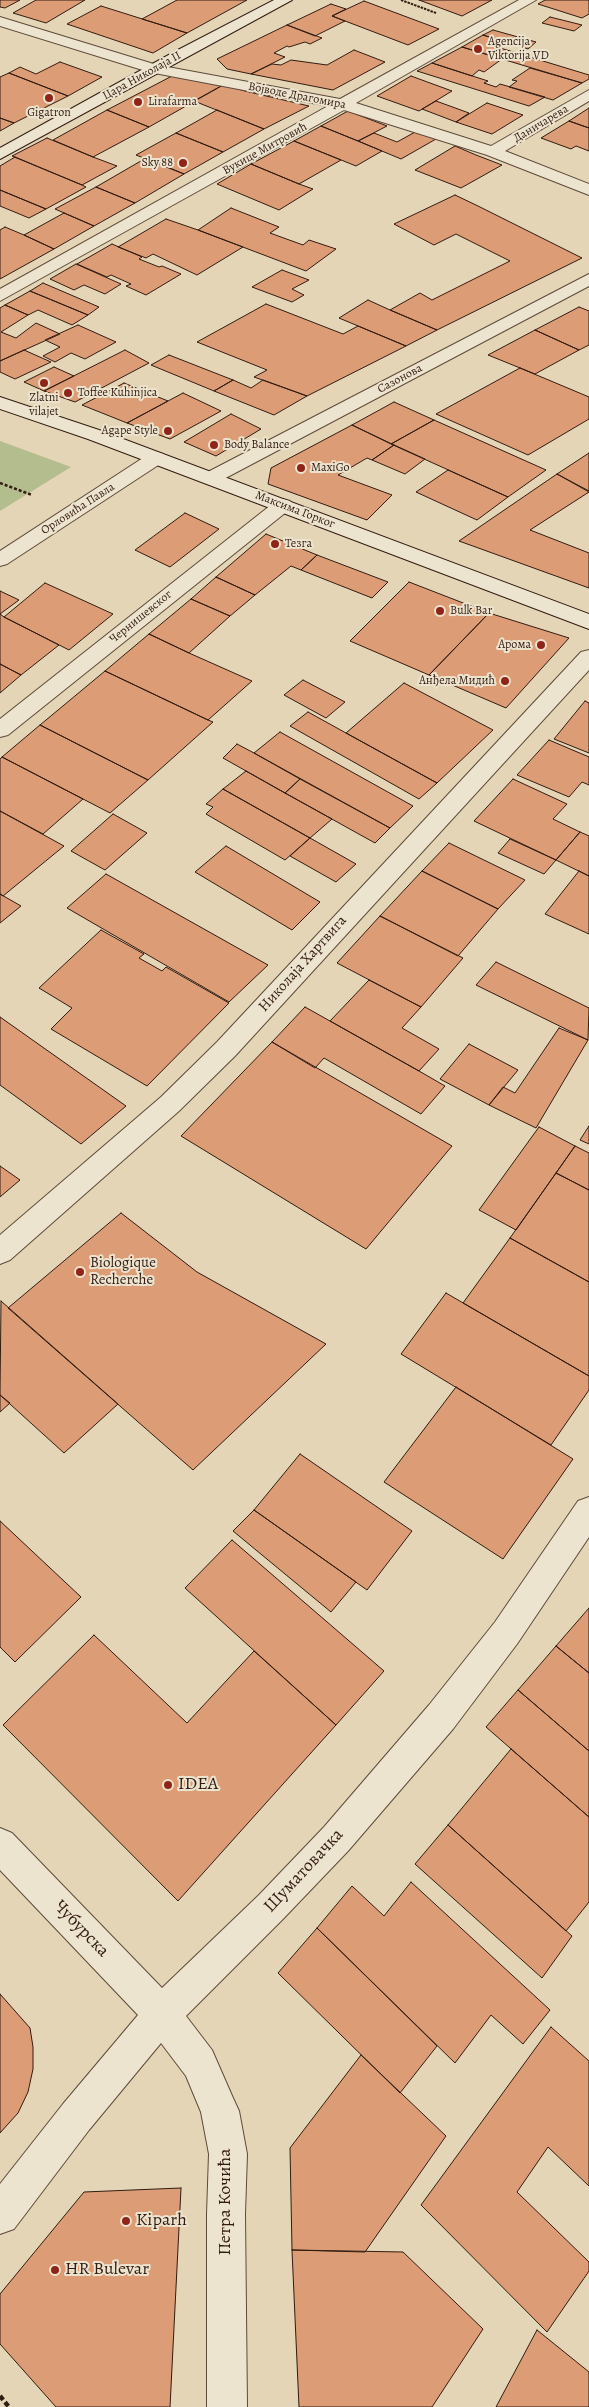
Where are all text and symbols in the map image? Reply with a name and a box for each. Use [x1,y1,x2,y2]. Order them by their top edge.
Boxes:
place label: Agencija Viktorija VD [488,35,549,63]
marker: Agencija Viktorija VD [472,43,484,55]
street label: Цара Николаја II [100,49,184,103]
street label: Војводе Драгомира [247,79,347,113]
marker: Gigatron [43,92,55,104]
place label: Lirafarma [148,95,197,109]
marker: Lirafarma [132,96,144,108]
street label: Даничарева [511,102,571,146]
place label: Gigatron [27,106,71,120]
street label: Вукице Митровић [220,120,310,178]
place label: Sky 88 [141,156,173,170]
marker: Sky 88 [177,157,189,169]
street label: Сазонова [375,361,425,397]
marker: Zlatni vilajet [38,377,50,389]
place label: Toffee Kuhinjica [78,386,157,400]
marker: Toffee Kuhinjica [62,387,74,399]
place label: Zlatni vilajet [29,391,59,419]
place label: Agape Style [101,424,158,438]
marker: Agape Style [162,425,174,437]
place label: Body Balance [224,438,289,452]
marker: Body Balance [208,439,220,451]
place label: MaxiGo [311,461,349,475]
marker: MaxiGo [295,462,307,474]
street label: Орловића Павла [39,480,117,538]
street label: Максима Горког [253,488,337,532]
place label: Тезга [285,537,312,551]
marker: Тезга [269,538,281,550]
street label: Чернишевског [107,587,175,647]
place label: Bulk Bar [450,604,492,618]
marker: Bulk Bar [434,605,446,617]
place label: Арома [498,638,531,652]
marker: Арома [535,639,547,651]
place label: Анђела Мидић [419,674,495,688]
marker: Анђела Мидић [499,675,511,687]
street label: Николаја Хартвига [255,912,351,1016]
place label: Biologique Recherche [90,1254,156,1289]
marker: Biologique Recherche [74,1266,86,1278]
place label: IDEA [178,1774,218,1796]
marker: IDEA [162,1779,174,1791]
street label: Шуматовачка [260,1825,348,1917]
street label: Чубурска [49,1896,113,1962]
street label: Петра Кочића [215,2148,237,2256]
place label: Kiparh [136,2210,187,2232]
marker: Kiparh [120,2215,132,2227]
place label: HR Bulevar [65,2259,149,2281]
marker: HR Bulevar [49,2264,61,2276]

